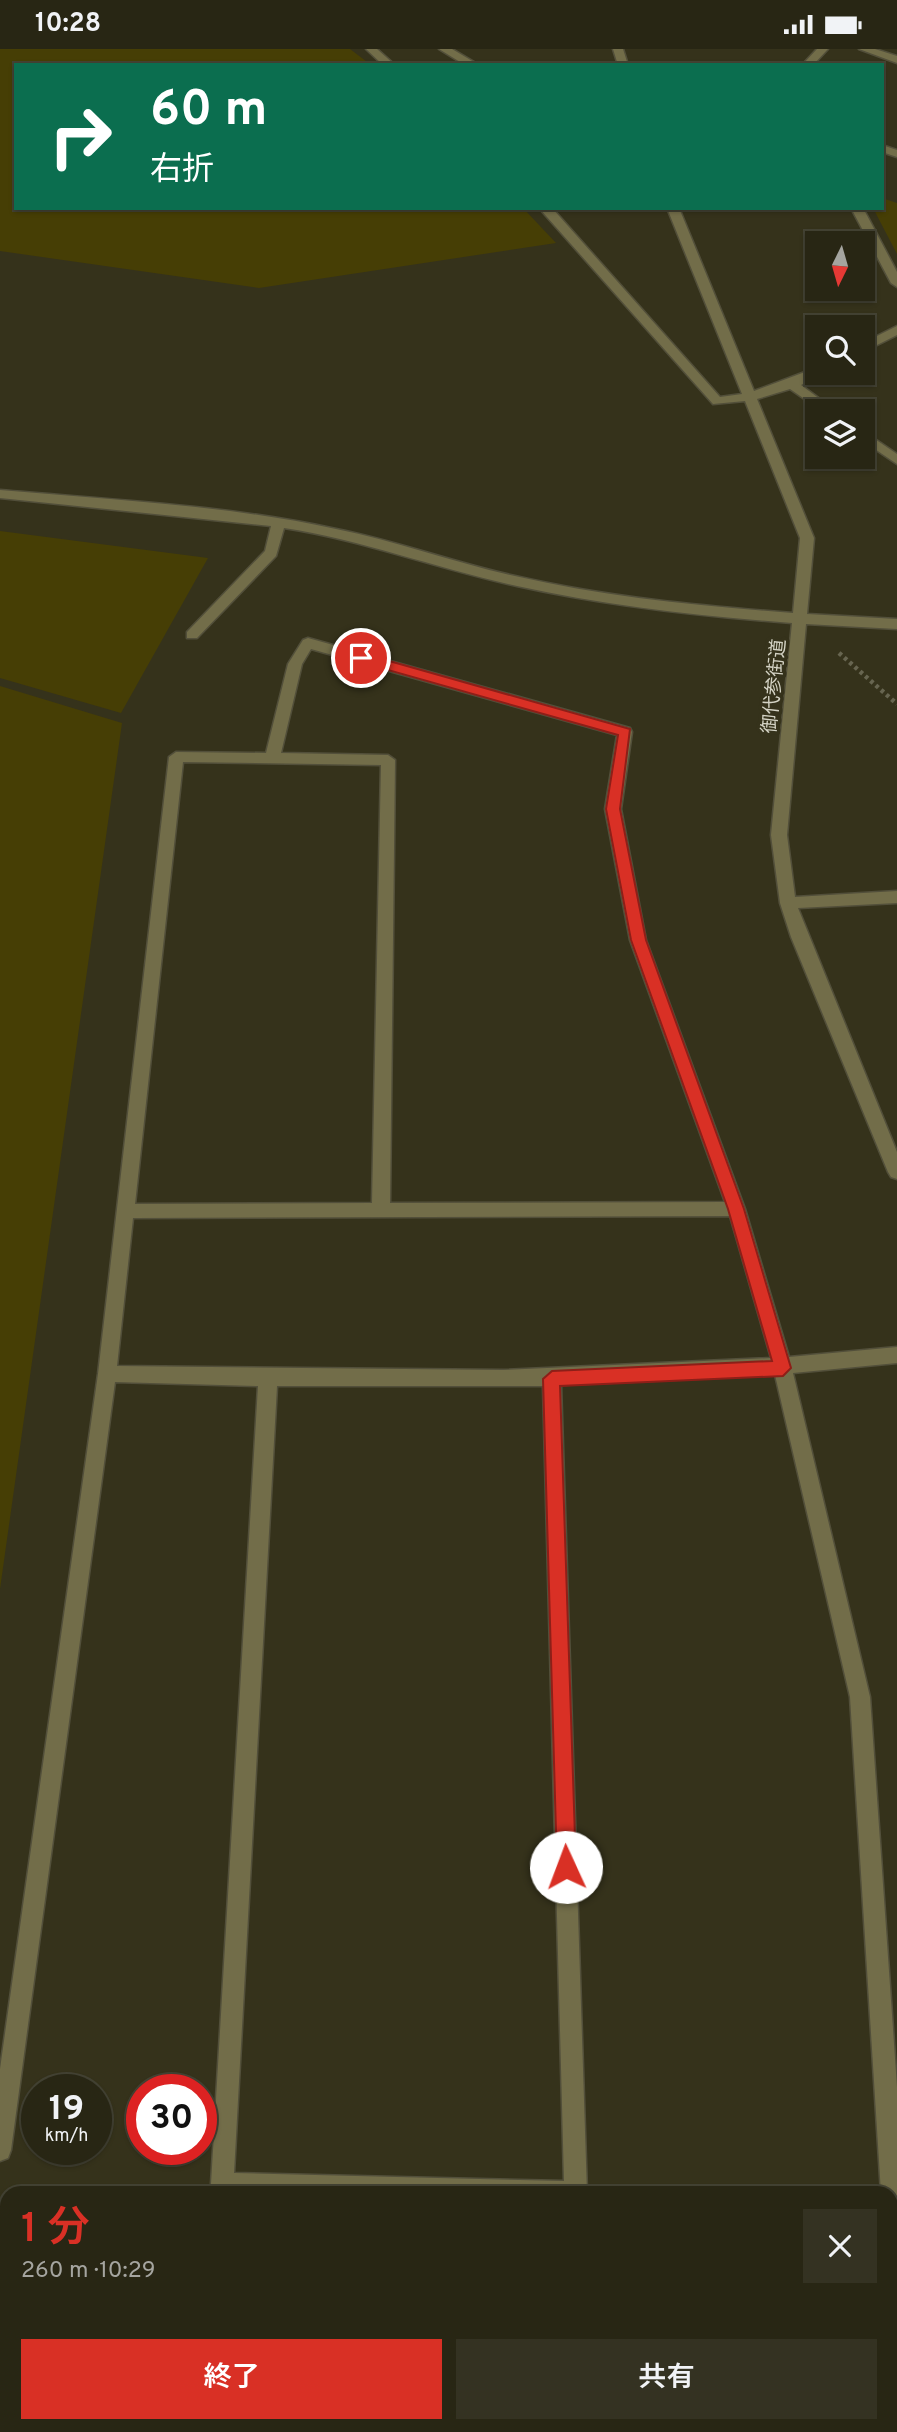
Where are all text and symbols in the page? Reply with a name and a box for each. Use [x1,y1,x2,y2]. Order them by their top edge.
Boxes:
text: 10:28 [35,8,101,41]
text: 60 m [150,81,268,143]
icon: right [35,91,126,182]
text: 右折 [150,151,214,191]
north arrow [805,231,875,301]
map controls [805,231,875,469]
button: search [805,315,875,385]
button: layers [805,399,875,469]
pin [331,628,391,688]
street label: 御代参街道 [758,638,792,735]
icon: arrive [342,639,380,677]
position arrow [529,1830,603,1904]
speed limit sign: 30 [126,2074,217,2165]
text: 19 [49,2088,84,2132]
text: km/h [45,2125,88,2148]
text: 1 分 [21,2204,90,2257]
button: close [803,2209,877,2283]
text: 260 m · 10:29 [21,2257,156,2286]
button: 終了 [21,2339,442,2419]
button: 共有 [456,2339,877,2419]

